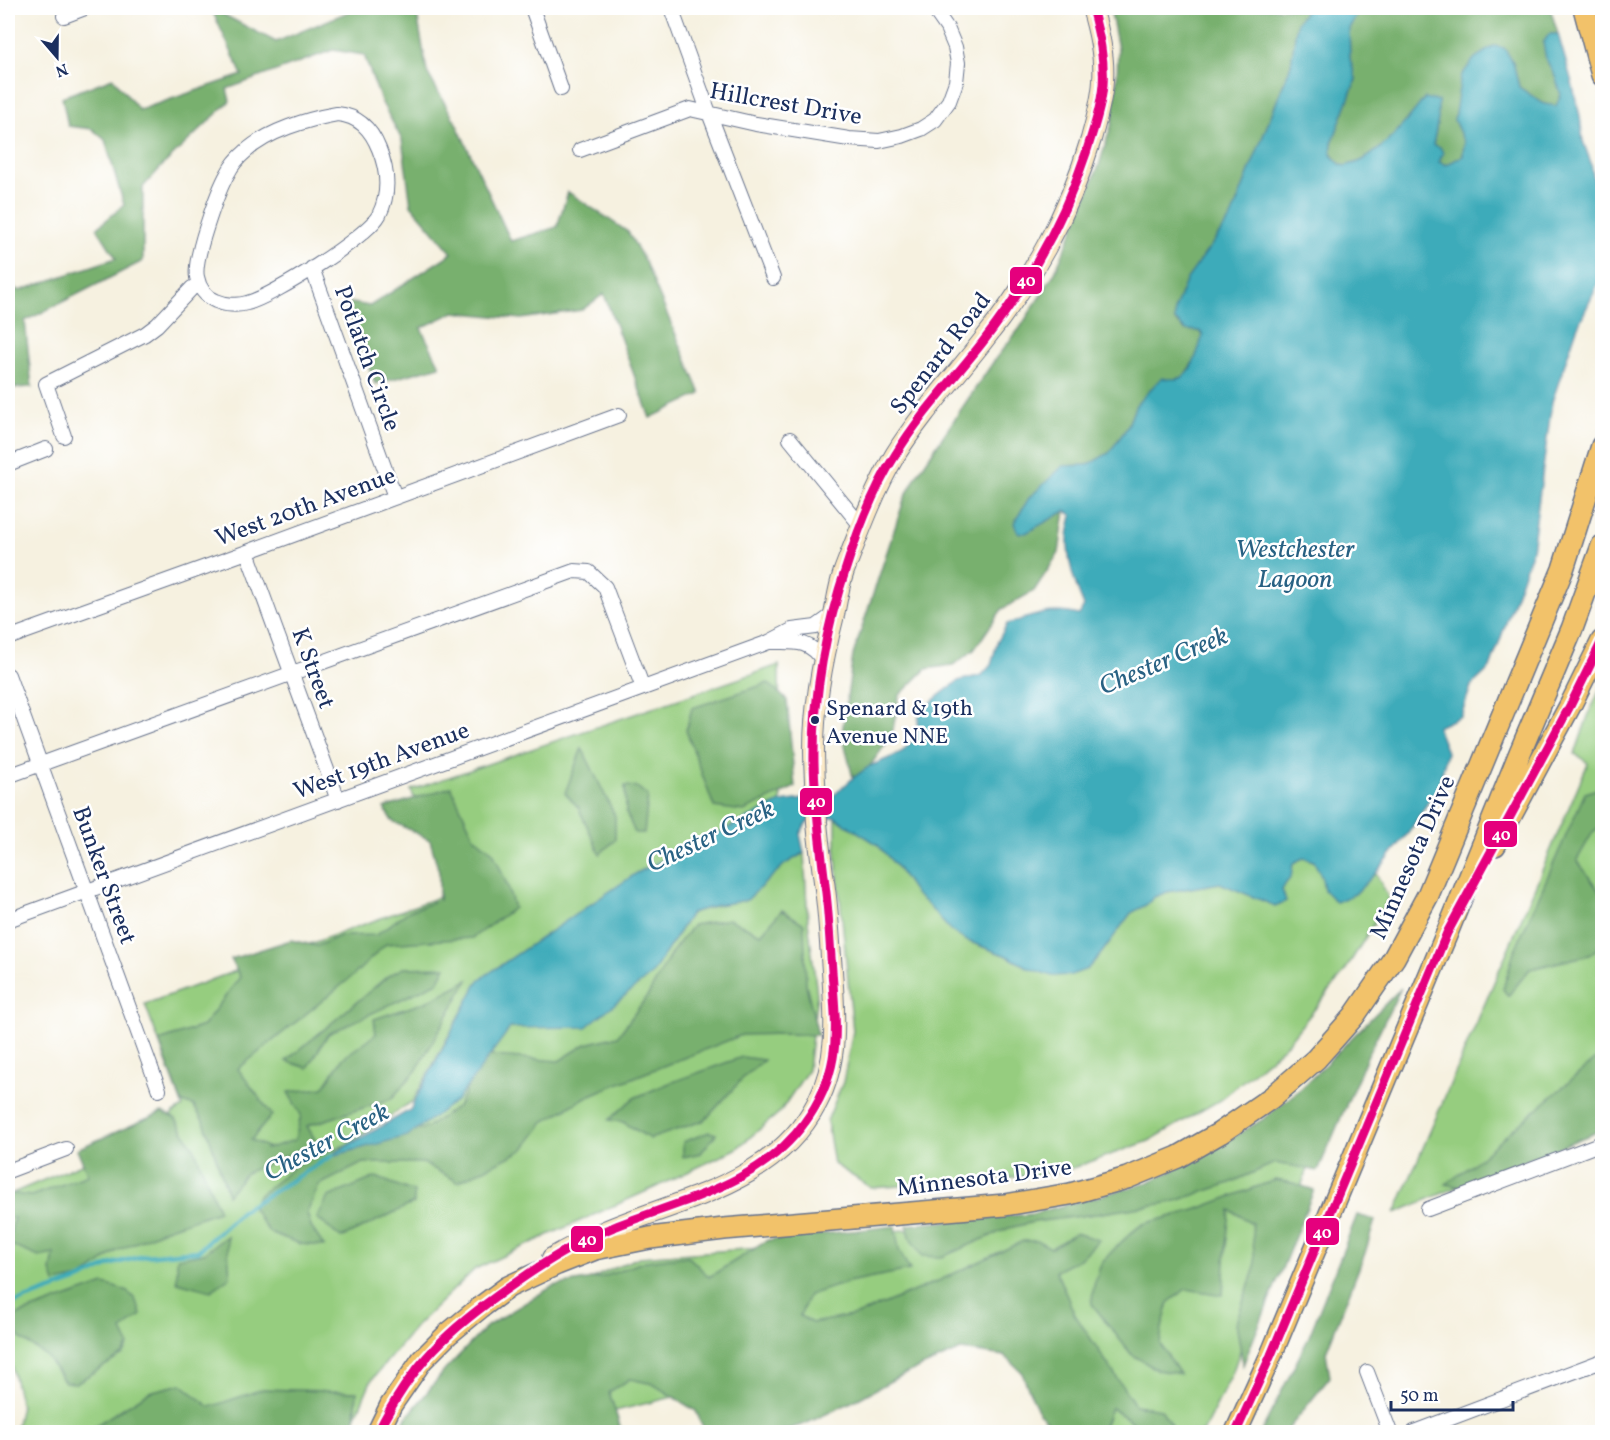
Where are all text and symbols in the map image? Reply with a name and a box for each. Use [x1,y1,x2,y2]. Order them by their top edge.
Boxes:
north arrow [27,27,87,87]
text: N [52,57,71,82]
street label: Hillcrest Drive [707,75,864,135]
line badge: 40 [1009,266,1043,295]
text: 40 [1016,271,1036,293]
street label: Potlatch Circle [324,281,408,436]
street label: Spenard Road [883,286,1000,423]
street label: West 20th Avenue [211,459,401,556]
water label: Westchester Lagoon [1235,532,1355,598]
water label: Chester Creek [1094,618,1234,705]
street label: K Street [282,623,342,714]
place label: Spenard & 19th Avenue NNE [826,694,973,753]
street label: West 19th Avenue [289,714,474,809]
marker: Spenard & 19th Avenue NNE [809,714,821,726]
street label: Minnesota Drive [1362,770,1465,945]
line badge: 40 [799,787,833,816]
water label: Chester Creek [641,791,781,882]
text: 40 [806,792,826,814]
street label: Bunker Street [62,802,144,949]
line badge: 40 [1483,820,1518,848]
text: 40 [1491,825,1511,847]
water label: Chester Creek [258,1095,396,1191]
street label: Minnesota Drive [895,1151,1074,1207]
line badge: 40 [1305,1217,1340,1246]
text: 40 [1312,1223,1332,1245]
line badge: 40 [570,1225,604,1253]
text: 40 [577,1230,597,1252]
scale bar [1391,1374,1512,1412]
text: 50 m [1400,1384,1439,1409]

